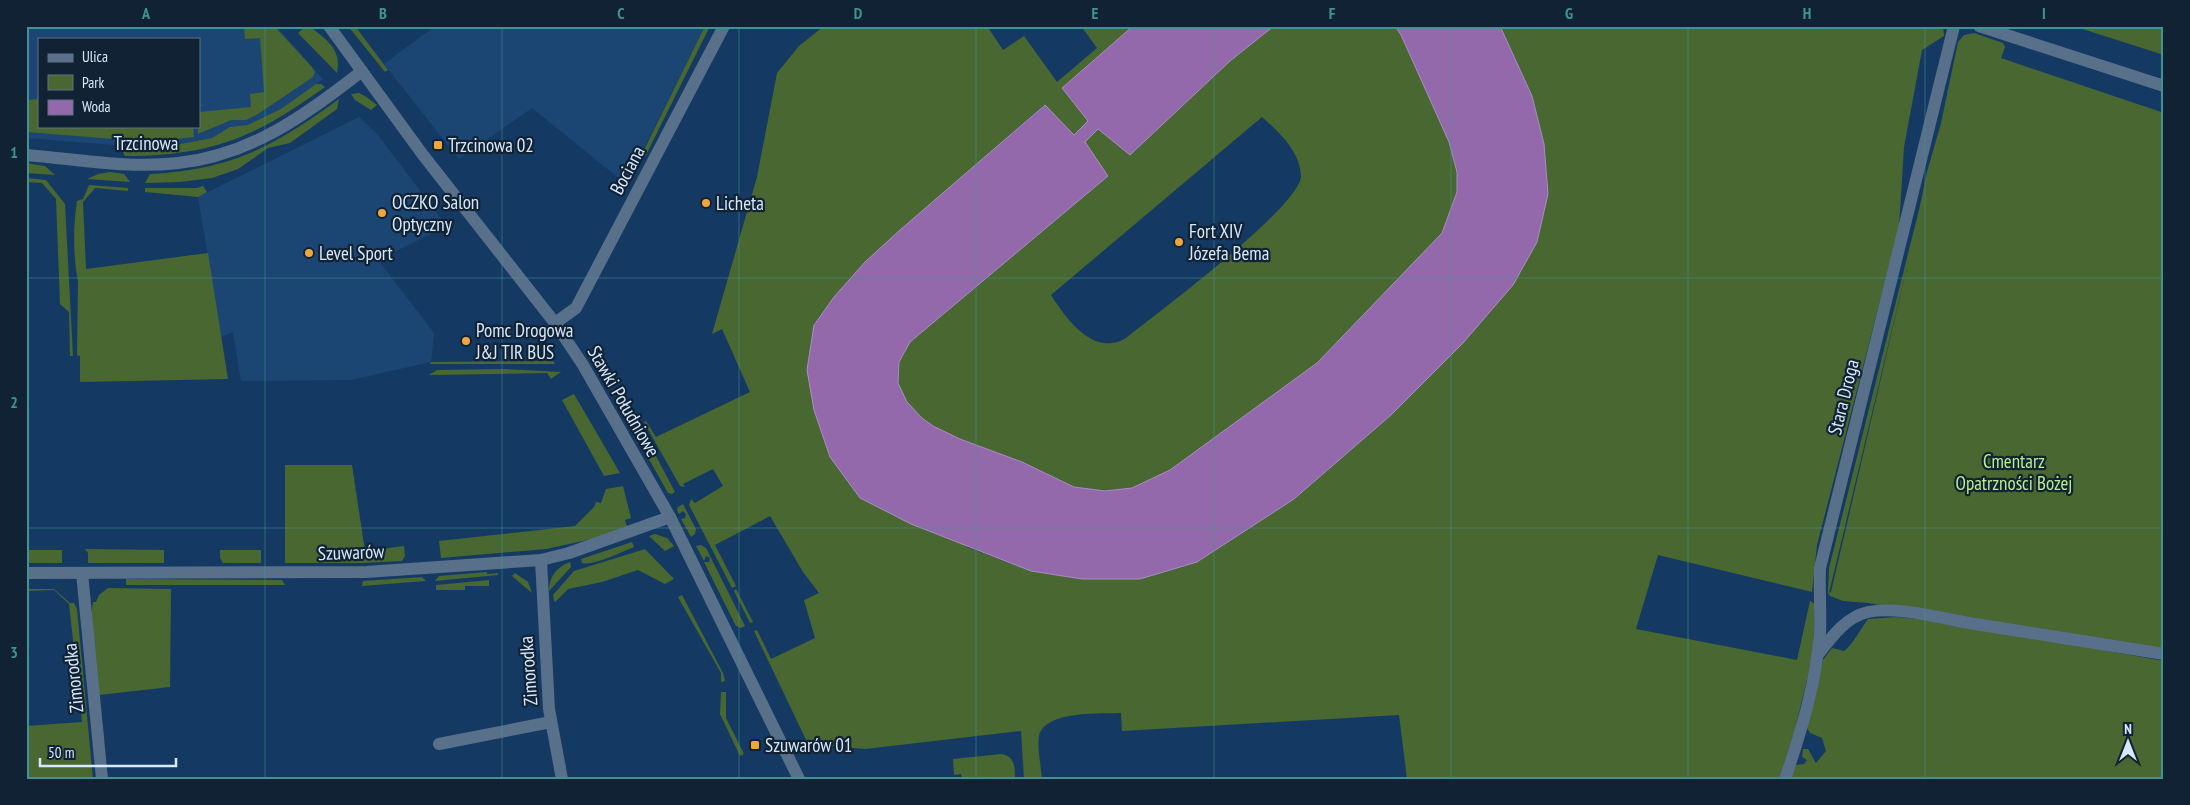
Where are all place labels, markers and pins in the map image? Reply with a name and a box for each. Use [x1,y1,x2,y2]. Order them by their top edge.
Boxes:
place label: Trzcinowa 02 [448,133,534,157]
marker: Trzcinowa 02 [432,139,444,151]
place label: OCZKO Salon Optyczny [392,190,479,236]
place label: Licheta [716,191,764,215]
marker: Licheta [700,197,712,209]
marker: OCZKO Salon Optyczny [376,207,388,219]
place label: Fort XIV Józefa Bema [1188,219,1269,265]
marker: Fort XIV Józefa Bema [1173,236,1185,248]
place label: Level Sport [319,241,394,265]
marker: Level Sport [303,247,315,259]
place label: Pomc Drogowa J&J TIR BUS [475,318,573,364]
marker: Pomc Drogowa J&J TIR BUS [460,335,472,347]
place label: Szuwarów 01 [765,733,852,757]
marker: Szuwarów 01 [749,739,761,751]

